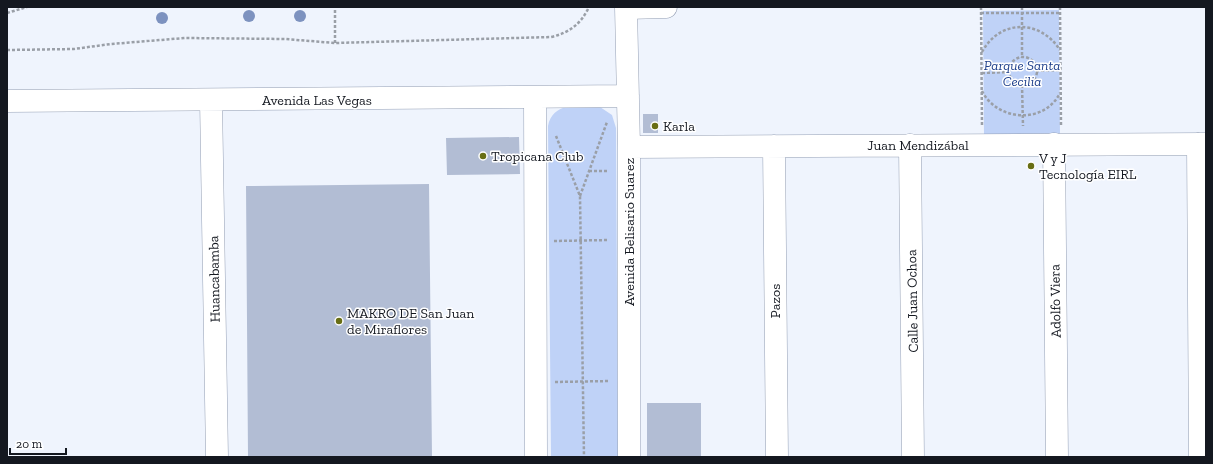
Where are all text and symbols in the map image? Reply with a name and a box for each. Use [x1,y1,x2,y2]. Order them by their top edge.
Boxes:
park label: Parque Santa Cecilia [984,57,1060,90]
street label: Avenida Las Vegas [262,92,372,109]
place label: Karla [663,118,695,135]
marker: Karla [650,121,660,131]
street label: Juan Mendizábal [867,137,969,154]
place label: Tropicana Club [491,148,583,165]
place label: V y J Tecnología EIRL [1038,150,1137,183]
marker: Tropicana Club [478,151,488,161]
street label: Avenida Belisario Suarez [621,157,638,306]
marker: V y J Tecnología EIRL [1026,161,1036,171]
street label: Huancabamba [205,235,224,322]
street label: Calle Juan Ochoa [903,249,922,353]
street label: Adolfo Viera [1046,264,1065,338]
street label: Pazos [767,284,784,318]
place label: MAKRO DE San Juan de Miraflores [347,305,474,338]
marker: MAKRO DE San Juan de Miraflores [334,316,344,326]
scale bar [10,430,66,456]
text: 20 m [16,437,43,451]

